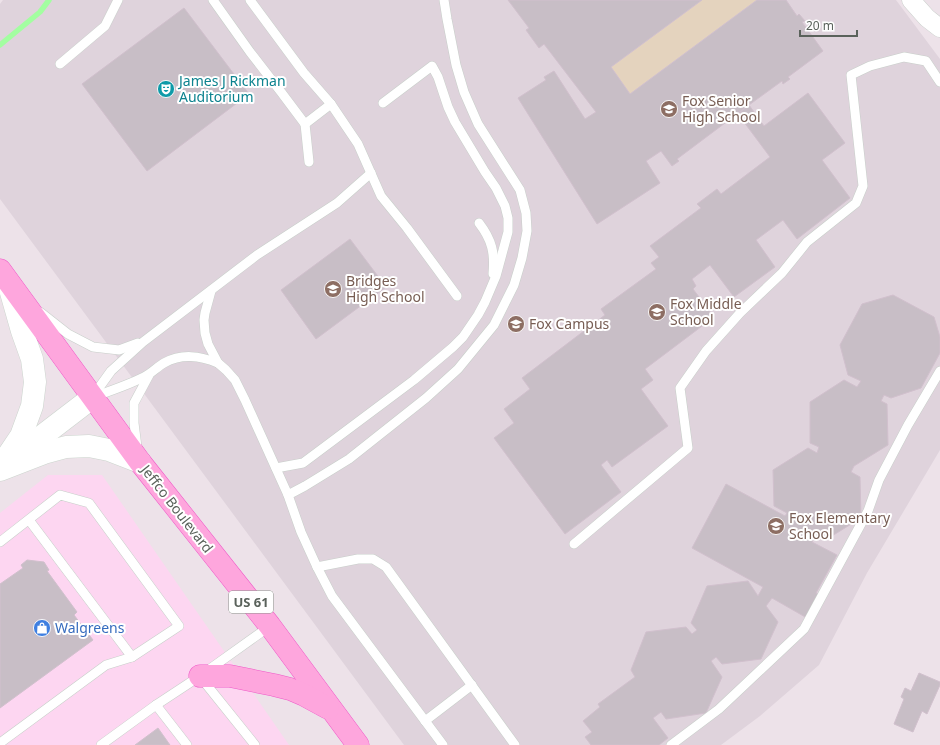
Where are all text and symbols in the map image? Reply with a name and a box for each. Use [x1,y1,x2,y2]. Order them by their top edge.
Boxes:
scale bar [800,12,857,38]
text: 20 m [806,17,834,34]
place label: James J Rickman Auditorium [177,71,286,106]
theatre icon: James J Rickman Auditorium [156,79,176,99]
place label: Fox Senior High School [682,91,761,126]
school or university icon: Fox Senior High School [659,99,679,119]
place label: Bridges High School [346,271,425,306]
school or university icon: Bridges High School [323,279,343,299]
place label: Fox Middle School [670,294,742,329]
school or university icon: Fox Middle School [647,302,667,322]
school or university icon: Fox Campus [506,314,526,334]
place label: Fox Campus [529,314,610,333]
street label: Jeffco Boulevard [136,459,218,557]
place label: Fox Elementary School [789,508,891,543]
school or university icon: Fox Elementary School [766,516,786,536]
road number: US 61 [229,591,273,613]
shop icon: Walgreens [32,618,52,638]
place label: Walgreens [55,618,125,637]

